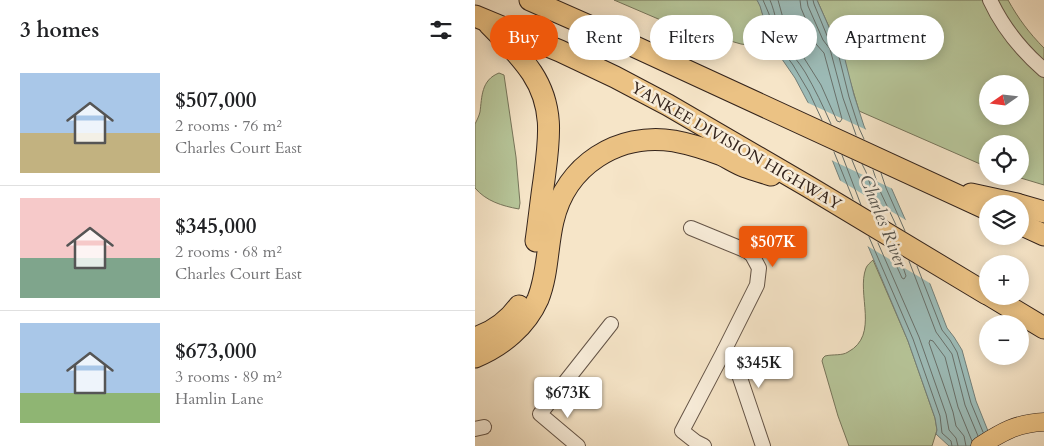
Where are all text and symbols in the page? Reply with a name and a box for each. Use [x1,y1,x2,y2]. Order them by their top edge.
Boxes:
chip: Buy [490,15,558,60]
chip: Rent [568,15,640,60]
chip: Filters [650,15,733,60]
chip: New [743,15,817,60]
chip: Apartment [827,15,944,60]
text: 3 homes [20,16,99,45]
icon: filters [427,16,455,44]
north arrow [979,75,1029,125]
map controls [979,75,1029,365]
street label: YANKEE DIVISION HIGHWAY [627,77,845,215]
text: $507,000 [175,86,256,115]
icon: home [60,93,120,153]
text: 2 rooms · 76 m² [175,115,282,137]
button: locate [979,135,1029,185]
text: Charles Court East [175,137,302,159]
water label: Charles River [853,171,913,272]
button: layers [979,195,1029,245]
text: $345,000 [175,212,256,241]
icon: home [60,218,120,278]
pin: $507K [738,226,808,268]
text: $507K [750,231,796,253]
text: 2 rooms · 68 m² [175,241,282,263]
button: + [979,255,1029,305]
text: Charles Court East [175,263,302,285]
button: − [979,315,1029,365]
text: $673,000 [175,337,256,366]
icon: home [60,343,120,403]
pin: $345K [724,346,794,389]
text: $345K [736,352,782,374]
text: 3 rooms · 89 m² [175,366,282,388]
pin: $673K [533,376,603,419]
text: $673K [545,382,591,404]
text: Hamlin Lane [175,388,264,410]

